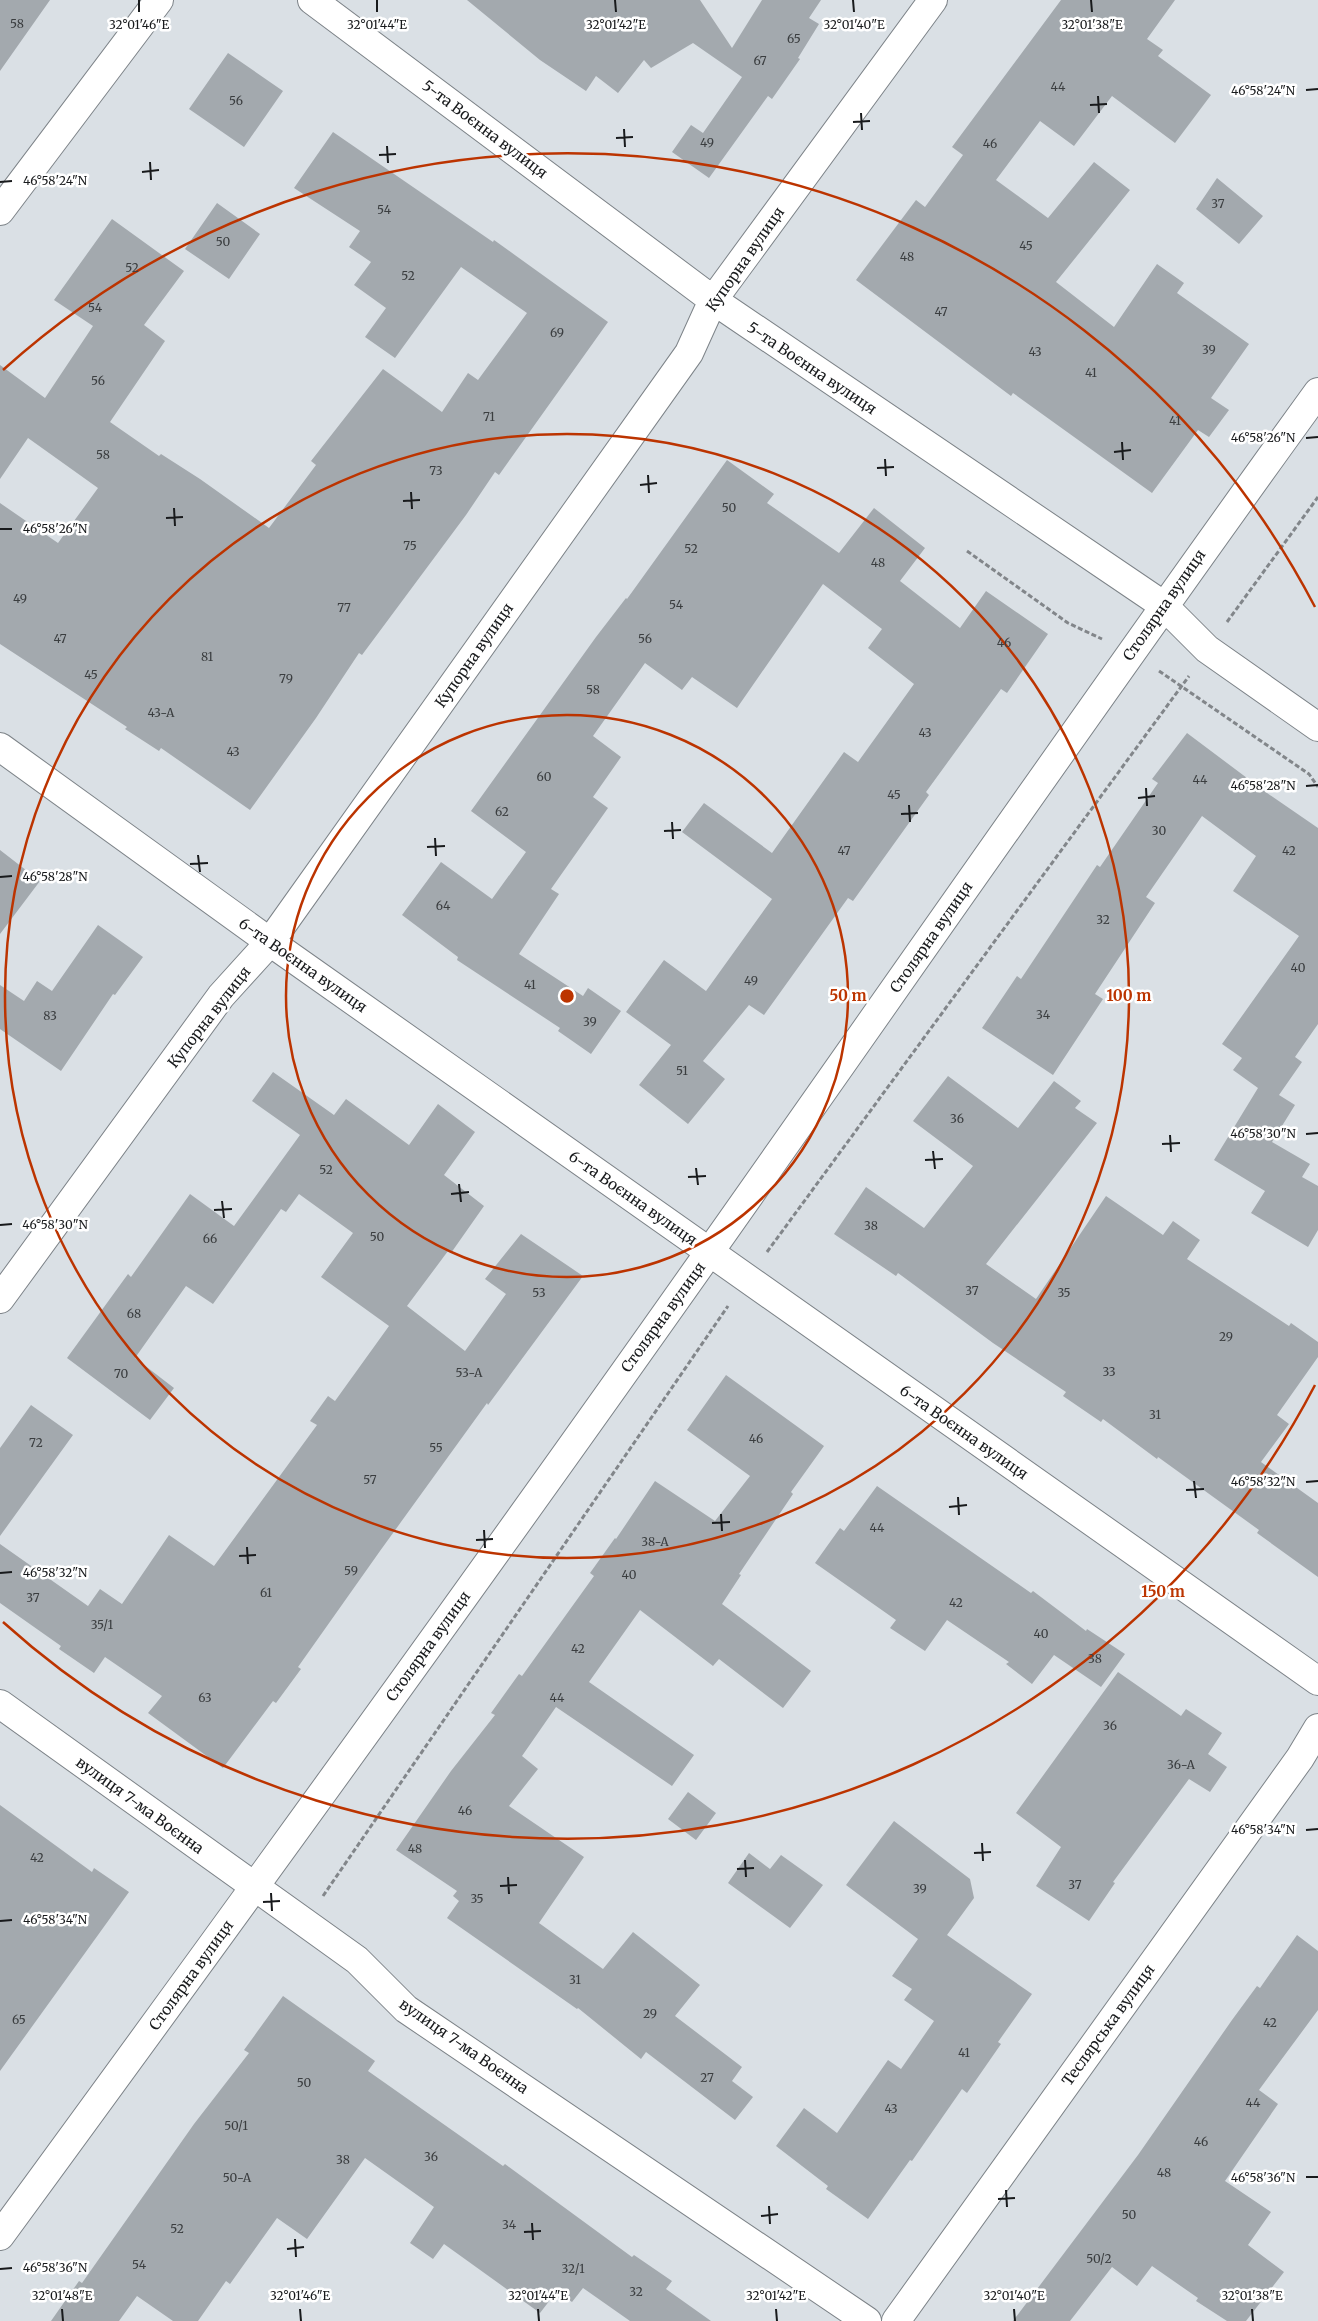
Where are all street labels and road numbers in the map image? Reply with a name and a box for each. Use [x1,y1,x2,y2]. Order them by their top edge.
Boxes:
street label: 5-та Воєнна вулиця [419,76,551,182]
street label: Купорна вулиця [702,203,788,315]
street label: 5-та Воєнна вулиця [744,318,880,418]
street label: Столярна вулиця [1118,546,1210,664]
street label: Купорна вулиця [431,599,517,711]
street label: Столярна вулиця [885,878,977,996]
street label: 6-та Воєнна вулиця [235,914,371,1016]
street label: Купорна вулиця [163,962,255,1072]
street label: 6-та Воєнна вулиця [565,1147,701,1249]
street label: Столярна вулиця [617,1258,709,1376]
street label: 6-та Воєнна вулиця [896,1381,1032,1483]
street label: Столярна вулиця [382,1587,474,1705]
street label: вулиця 7-ма Воєнна [72,1752,208,1858]
street label: Столярна вулиця [145,1916,237,2034]
street label: Теслярська вулиця [1058,1960,1159,2089]
street label: вулиця 7-ма Воєнна [396,1994,532,2098]

